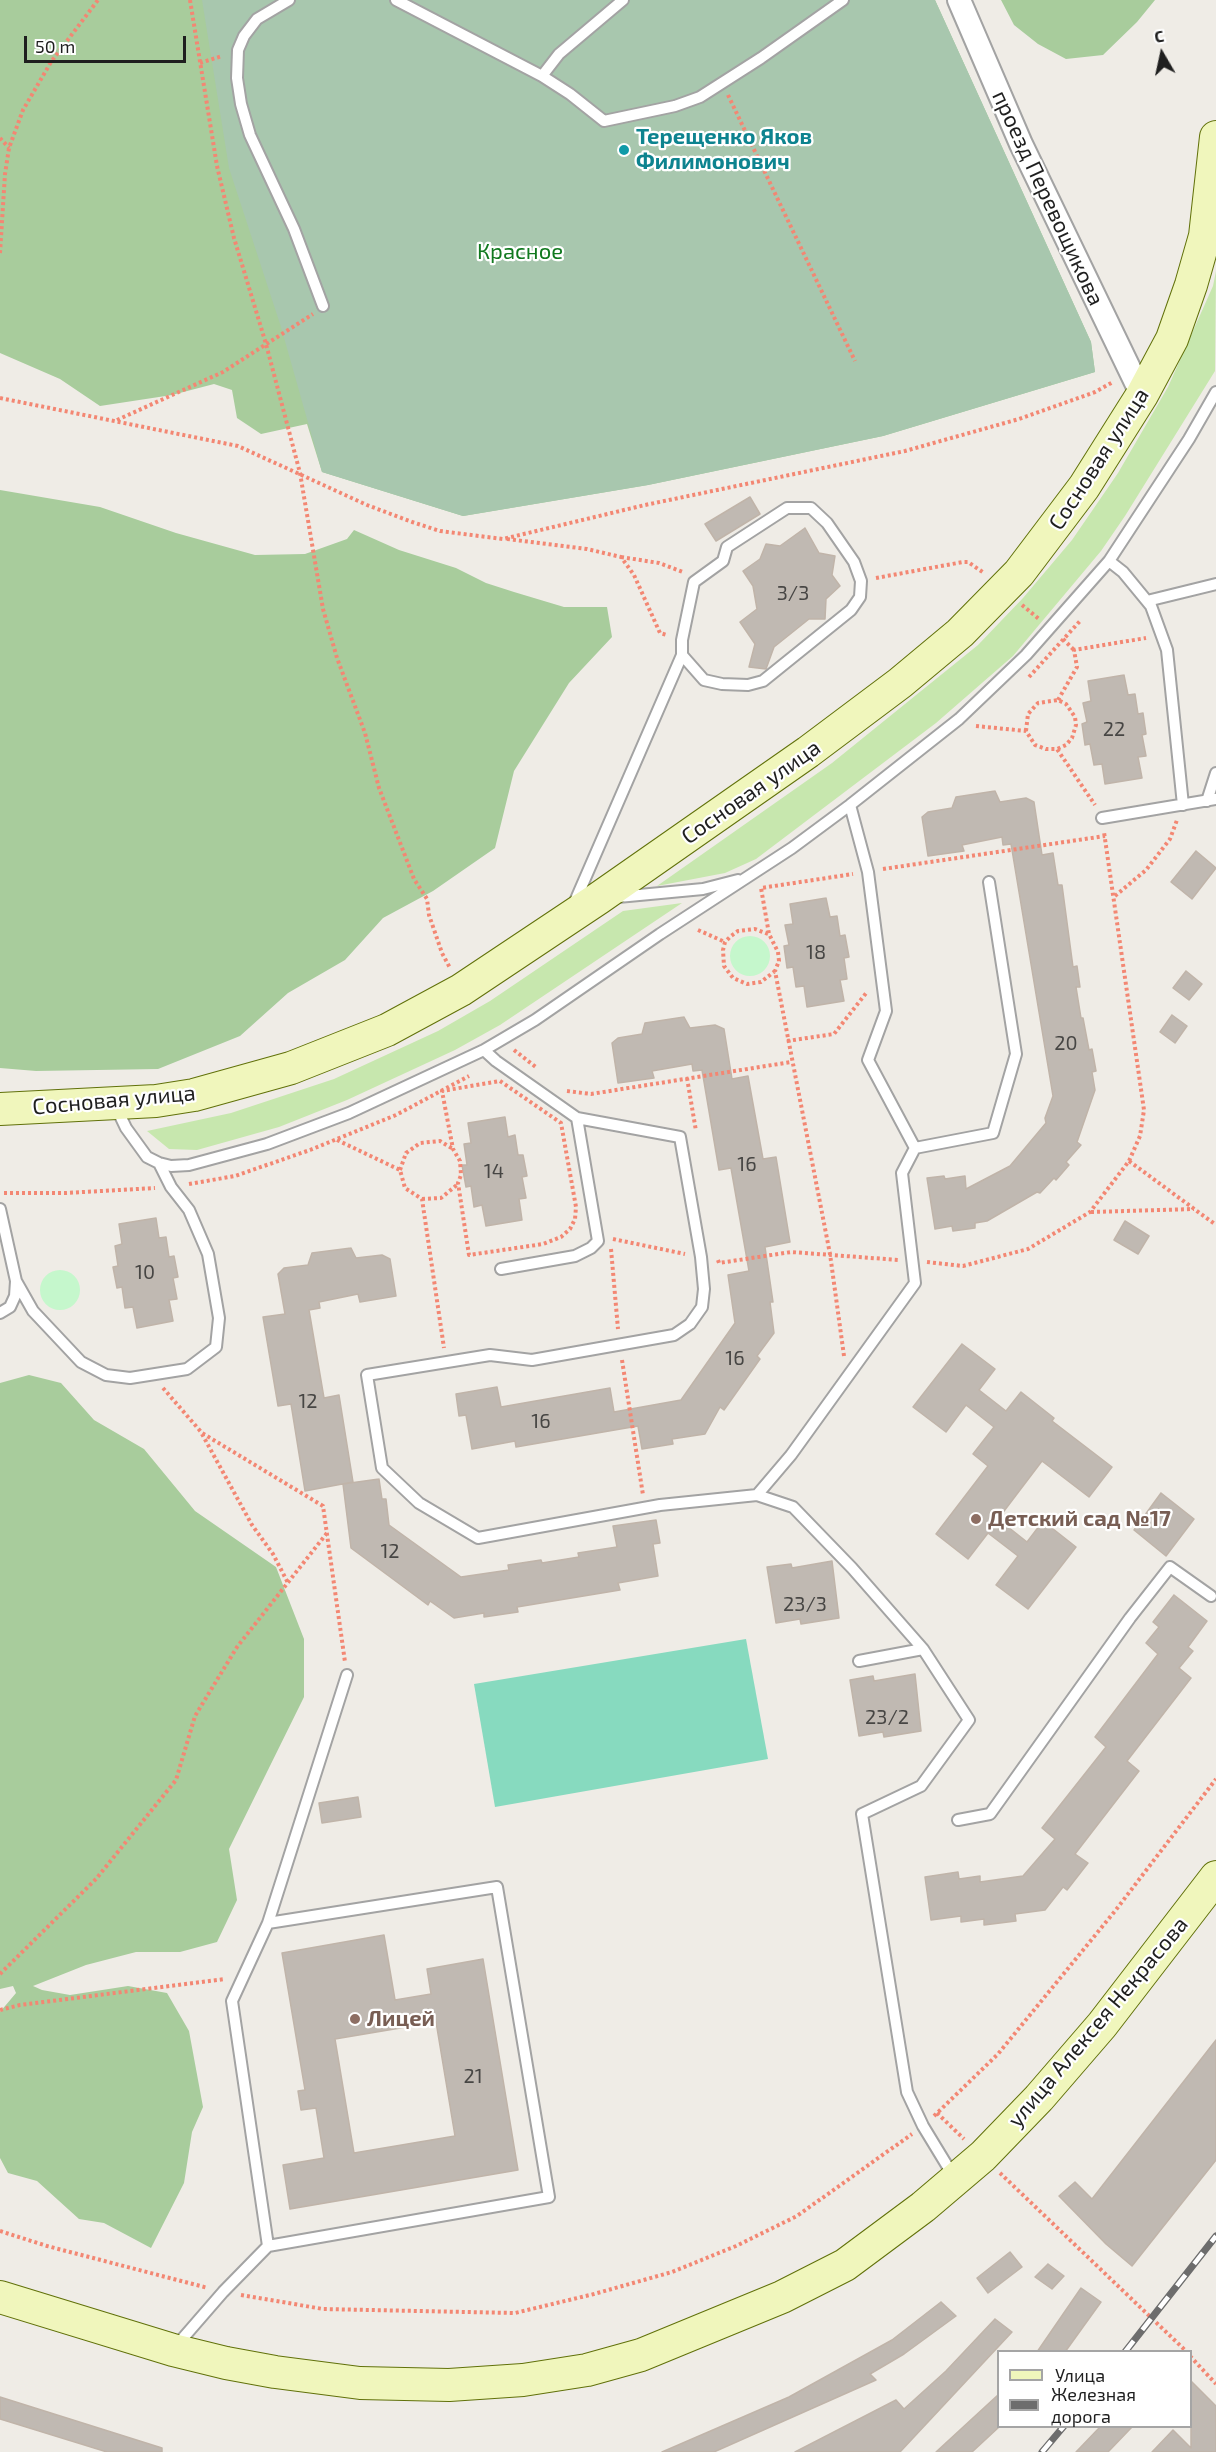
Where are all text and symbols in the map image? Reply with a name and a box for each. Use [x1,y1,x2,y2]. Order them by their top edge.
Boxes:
scale bar [27,24,189,62]
north arrow [1132,24,1192,84]
text: С [1153,26,1165,46]
text: 50 m [35,35,75,57]
street label: проезд Перевощикова [987,86,1109,310]
place label: Терещенко Яков Филимонович [636,124,812,176]
marker: Терещенко Яков Филимонович [617,143,631,157]
park label: Красное [477,239,563,265]
street label: Сосновая улица [1043,383,1155,535]
house number: 3/3 [777,581,809,605]
house number: 22 [1103,717,1125,741]
street label: Сосновая улица [676,734,826,850]
house number: 18 [806,940,826,964]
house number: 20 [1054,1031,1078,1055]
street label: Сосновая улица [31,1080,197,1120]
house number: 16 [737,1152,757,1176]
house number: 14 [484,1159,504,1183]
house number: 10 [135,1260,155,1284]
house number: 16 [725,1346,745,1370]
house number: 12 [298,1389,318,1413]
house number: 16 [531,1409,551,1433]
place label: Детский сад №17 [988,1506,1171,1532]
marker: Детский сад №17 [969,1512,983,1526]
house number: 12 [380,1539,400,1563]
house number: 23/3 [783,1592,827,1616]
house number: 23/2 [865,1705,909,1729]
street label: улица Алексея Некрасова [1002,1912,1194,2132]
place label: Лицей [367,2006,435,2032]
marker: Лицей [348,2012,362,2026]
house number: 21 [463,2064,483,2088]
legend [997,2350,1192,2428]
text: Улица [1055,2364,1105,2386]
text: Железная дорога [1051,2383,1136,2427]

